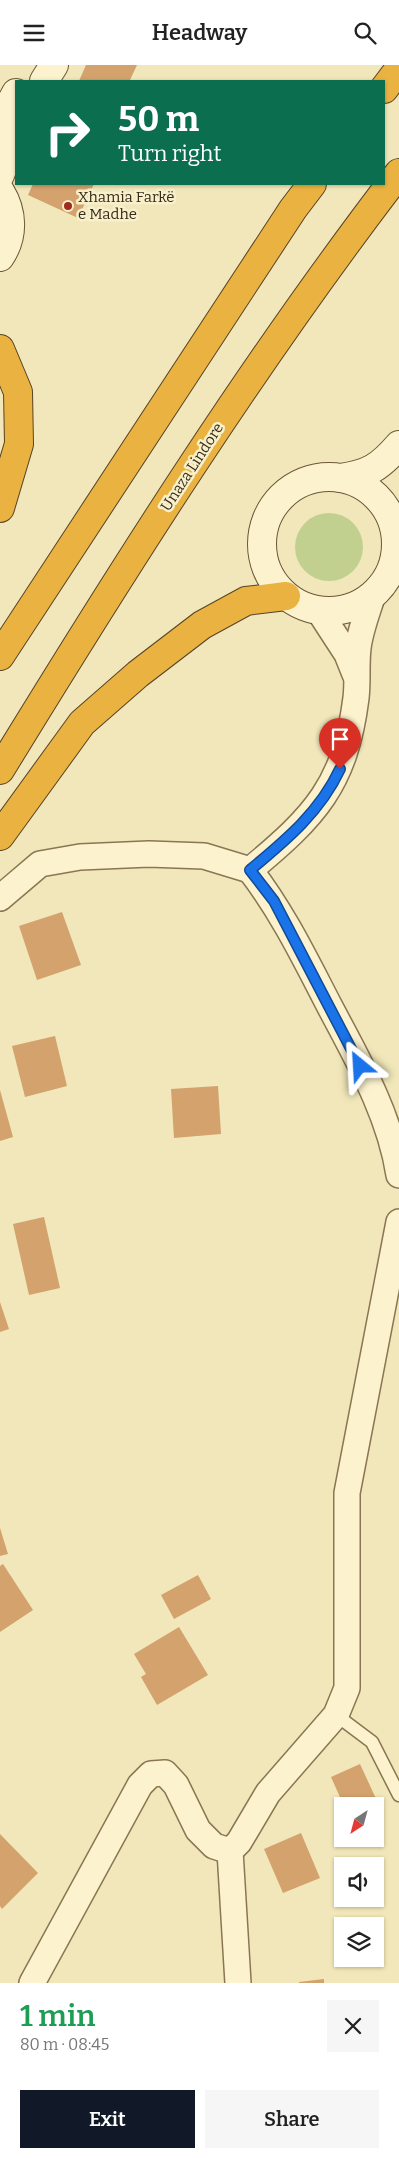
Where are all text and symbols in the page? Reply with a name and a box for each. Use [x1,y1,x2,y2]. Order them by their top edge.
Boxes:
icon: menu [20,19,48,47]
text: Headway [152,19,247,46]
icon: search [351,19,379,47]
text: 50 m [118,98,199,140]
icon: right [35,100,100,165]
text: Turn right [118,140,221,167]
place label: Xhamia Farkë e Madhe [78,188,175,223]
marker: Xhamia Farkë e Madhe [62,200,74,212]
street label: Unaza Lindore [157,420,227,514]
pin [319,718,361,769]
icon: arrive [326,725,354,753]
position arrow [333,1039,385,1091]
north arrow [334,1797,384,1847]
map controls [334,1797,384,1967]
button: sound [334,1857,384,1907]
button: layers [334,1917,384,1967]
text: 1 min [20,1998,95,2034]
button: close [327,2000,379,2052]
text: 80 m · 08:45 [20,2035,109,2054]
button: Exit [20,2090,195,2148]
button: Share [205,2090,379,2148]

